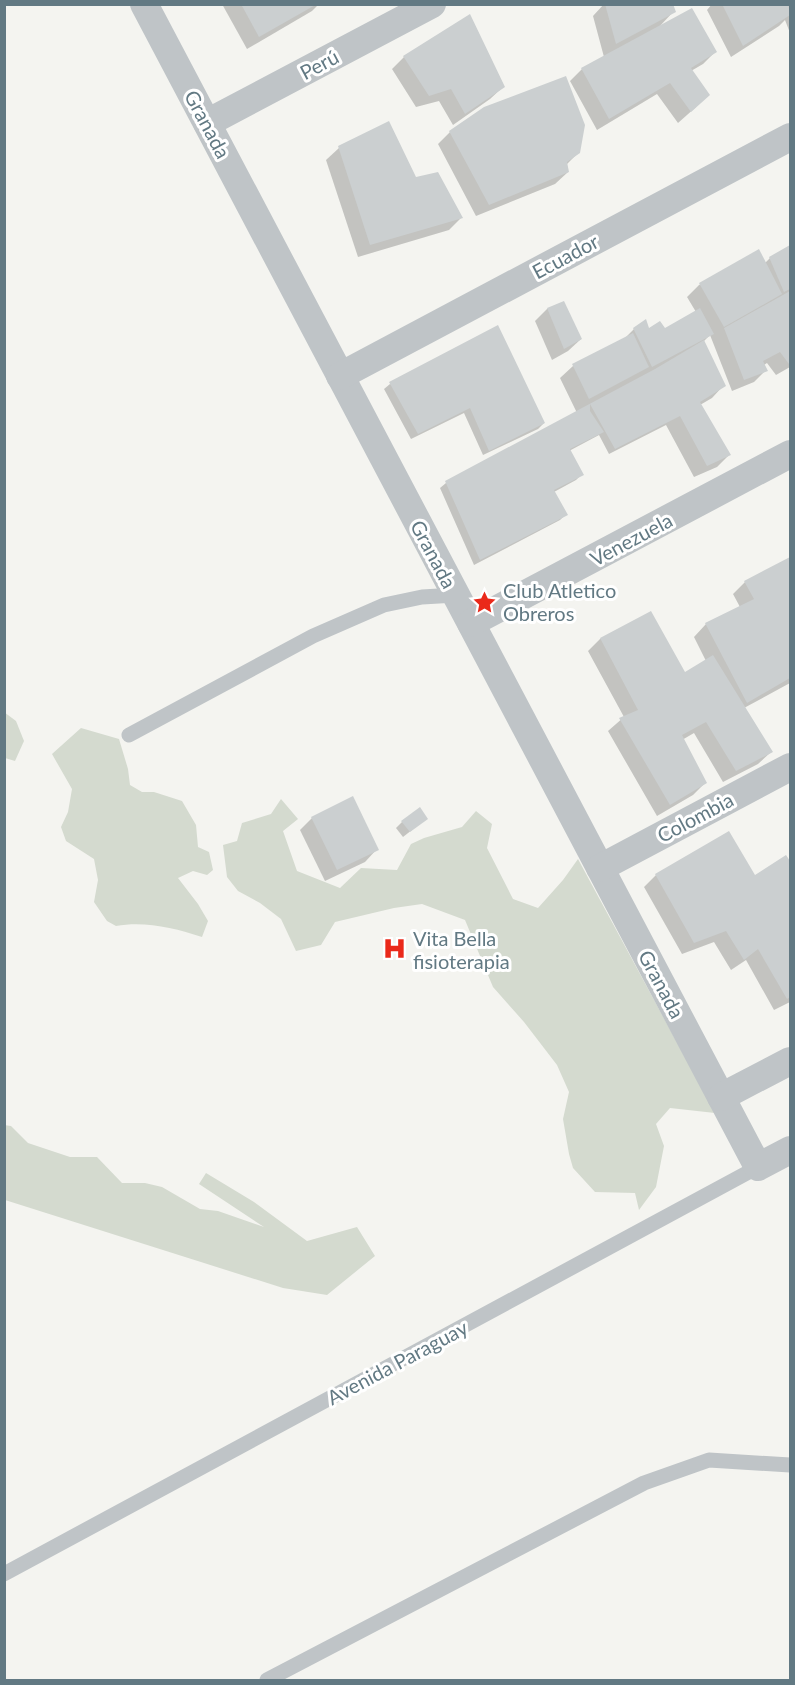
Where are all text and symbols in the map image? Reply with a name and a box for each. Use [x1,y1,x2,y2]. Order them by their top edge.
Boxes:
street label: Perú [295,44,343,84]
street label: Granada [180,86,236,162]
street label: Ecuador [528,228,603,283]
street label: Venezuela [586,507,676,571]
street label: Granada [406,516,462,592]
place label: Club Atletico Obreros [503,578,616,625]
place icon: Club Atletico Obreros [472,589,498,615]
street label: Colombia [653,787,737,847]
place label: Vita Bella fisioterapia [413,926,510,973]
hospital icon: Vita Bella fisioterapia [382,936,408,962]
street label: Granada [634,946,690,1022]
street label: Avenida Paraguay [323,1315,472,1409]

